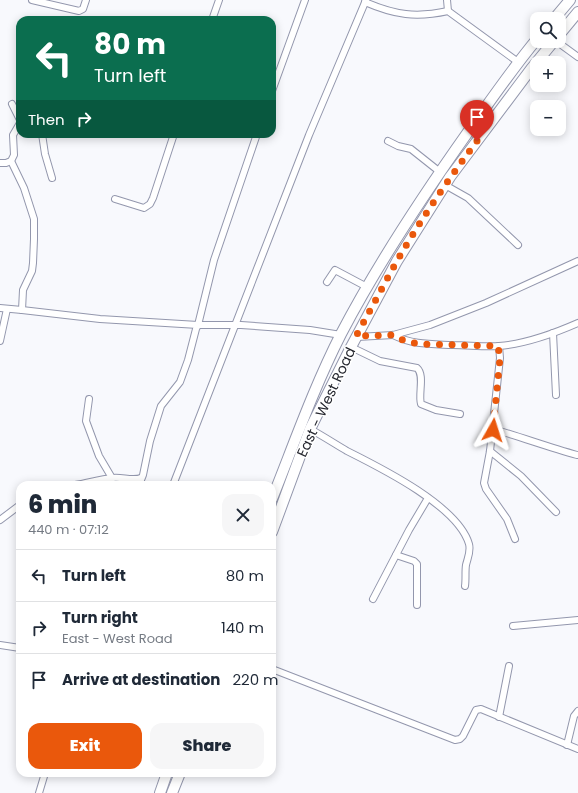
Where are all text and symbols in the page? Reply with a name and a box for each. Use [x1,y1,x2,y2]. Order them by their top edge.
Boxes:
map controls [530,12,566,136]
button: search [530,12,566,48]
text: 80 m [94,25,166,64]
icon: left [28,32,80,84]
button: + [530,56,566,92]
text: Turn left [94,63,166,88]
pin [460,100,494,141]
button: − [530,100,566,136]
icon: arrive [466,106,488,128]
icon: right [73,108,95,130]
text: Then [28,109,65,130]
street label: East - West Road [292,344,360,460]
position arrow [472,409,514,451]
text: 6 min [28,488,97,521]
button: close [222,494,264,536]
text: 440 m · 07:12 [28,520,109,539]
icon: left [28,565,50,587]
text: Turn left [62,565,126,586]
text: 80 m [226,565,264,586]
text: Turn right [62,607,138,628]
icon: right [28,617,50,639]
text: 140 m [221,617,264,638]
text: East - West Road [62,629,173,648]
icon: arrive [28,669,50,691]
text: Arrive at destination [62,669,220,690]
text: 220 m [232,669,279,690]
button: Exit [28,723,142,769]
button: Share [150,723,264,769]

